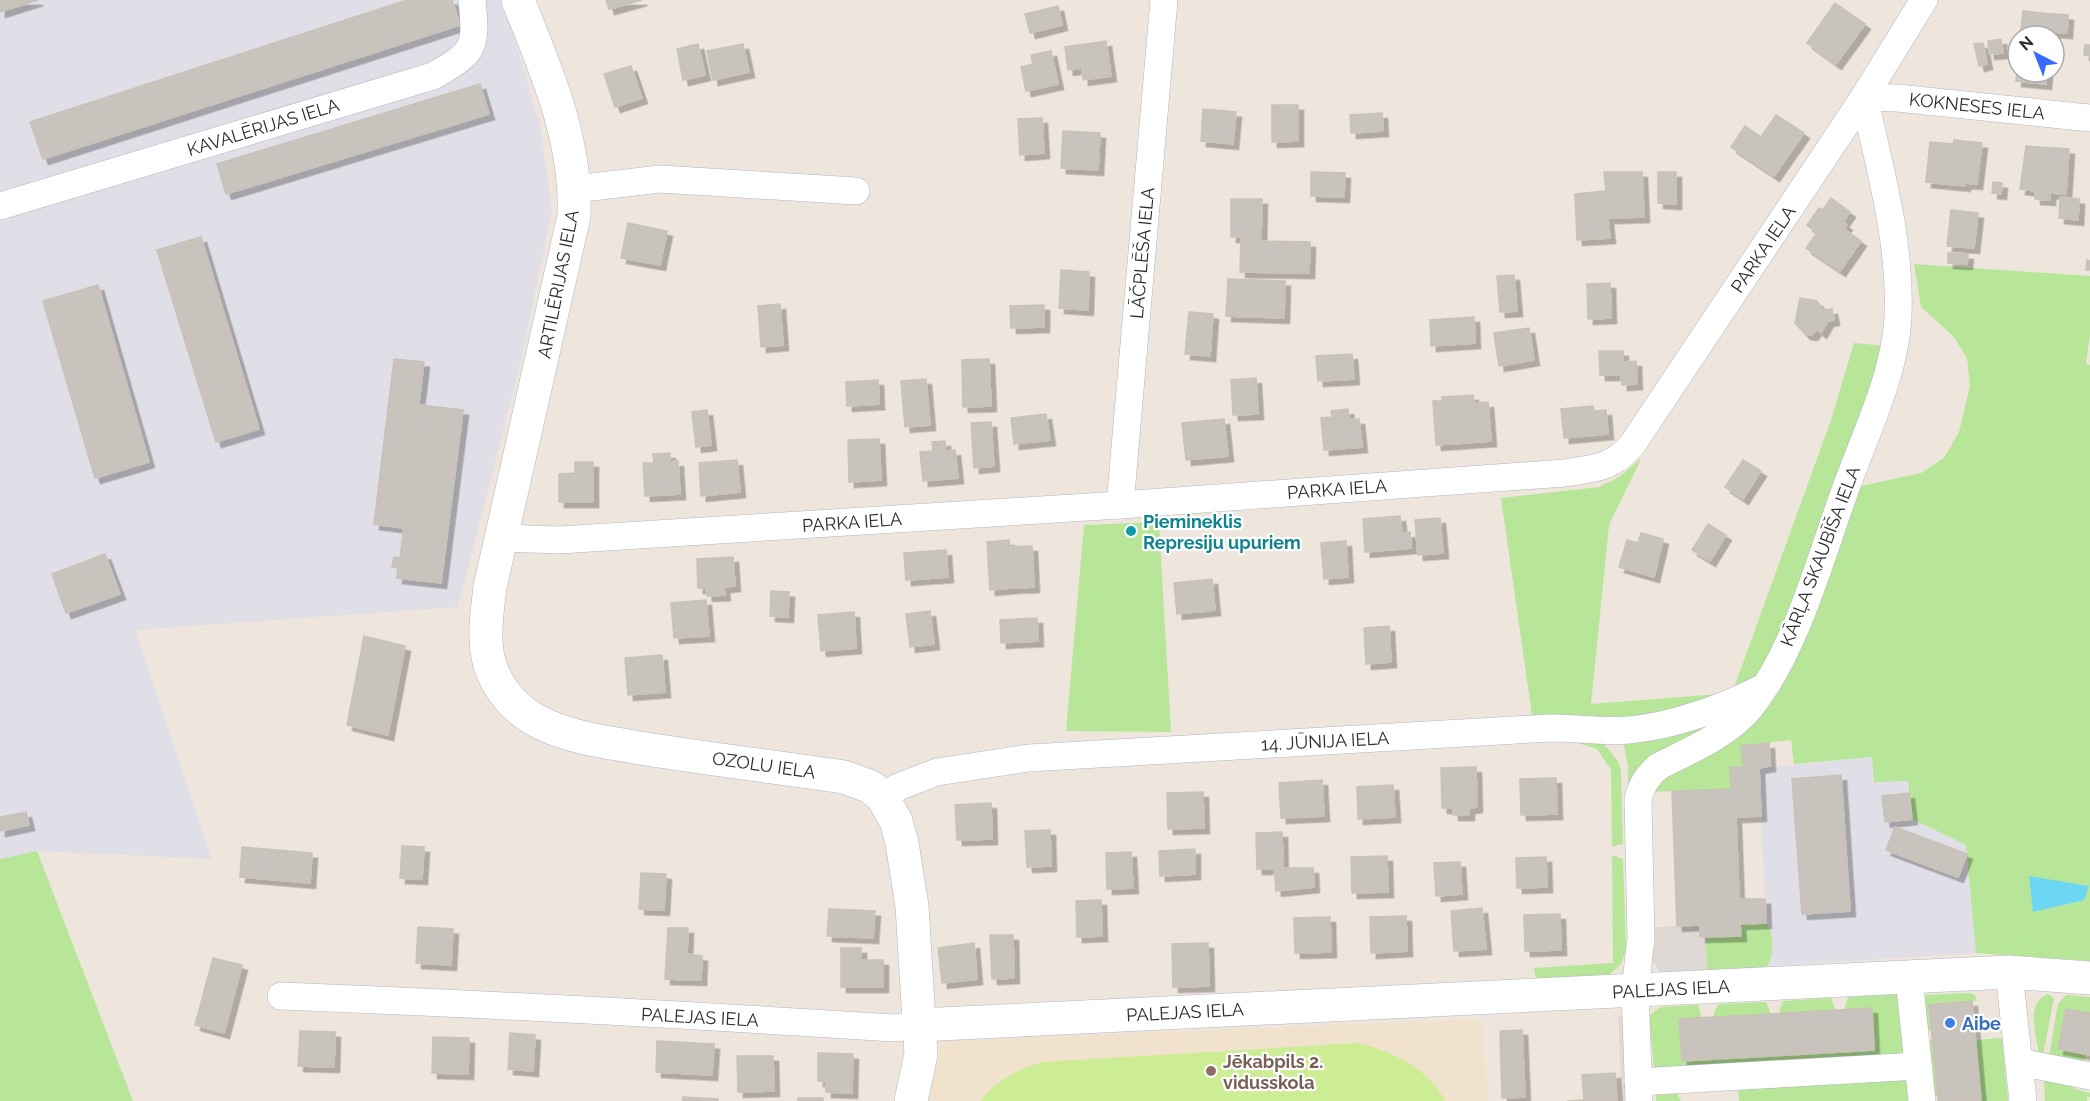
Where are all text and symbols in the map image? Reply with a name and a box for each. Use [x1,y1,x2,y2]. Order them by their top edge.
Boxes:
north arrow [2006,24,2066,84]
text: N [2015,32,2037,54]
street label: KOKNESES IELA [1908,88,2046,124]
street label: KAVALĒRIJAS IELA [185,94,341,160]
street label: LĀČPLĒŠA IELA [1125,186,1158,320]
street label: PARKA IELA [1726,202,1800,296]
street label: ARTILĒRIJAS IELA [533,208,583,360]
street label: KĀRĻA SKAUBĪŠA IELA [1775,463,1864,649]
street label: PARKA IELA [1286,475,1388,503]
street label: PARKA IELA [801,508,903,536]
place label: Piemineklis Represiju upuriem [1143,511,1301,553]
marker: Piemineklis Represiju upuriem [1124,524,1138,538]
street label: 14. JŪNIJA IELA [1260,727,1390,755]
street label: OZOLU IELA [711,747,817,783]
street label: PALEJAS IELA [1612,975,1730,1003]
street label: PALEJAS IELA [1126,998,1244,1026]
street label: PALEJAS IELA [641,1003,759,1031]
place label: Aibe [1962,1013,2001,1034]
marker: Aibe [1943,1016,1957,1030]
place label: Jēkabpils 2. vidusskola [1223,1051,1323,1093]
marker: Jēkabpils 2. vidusskola [1204,1064,1218,1078]

